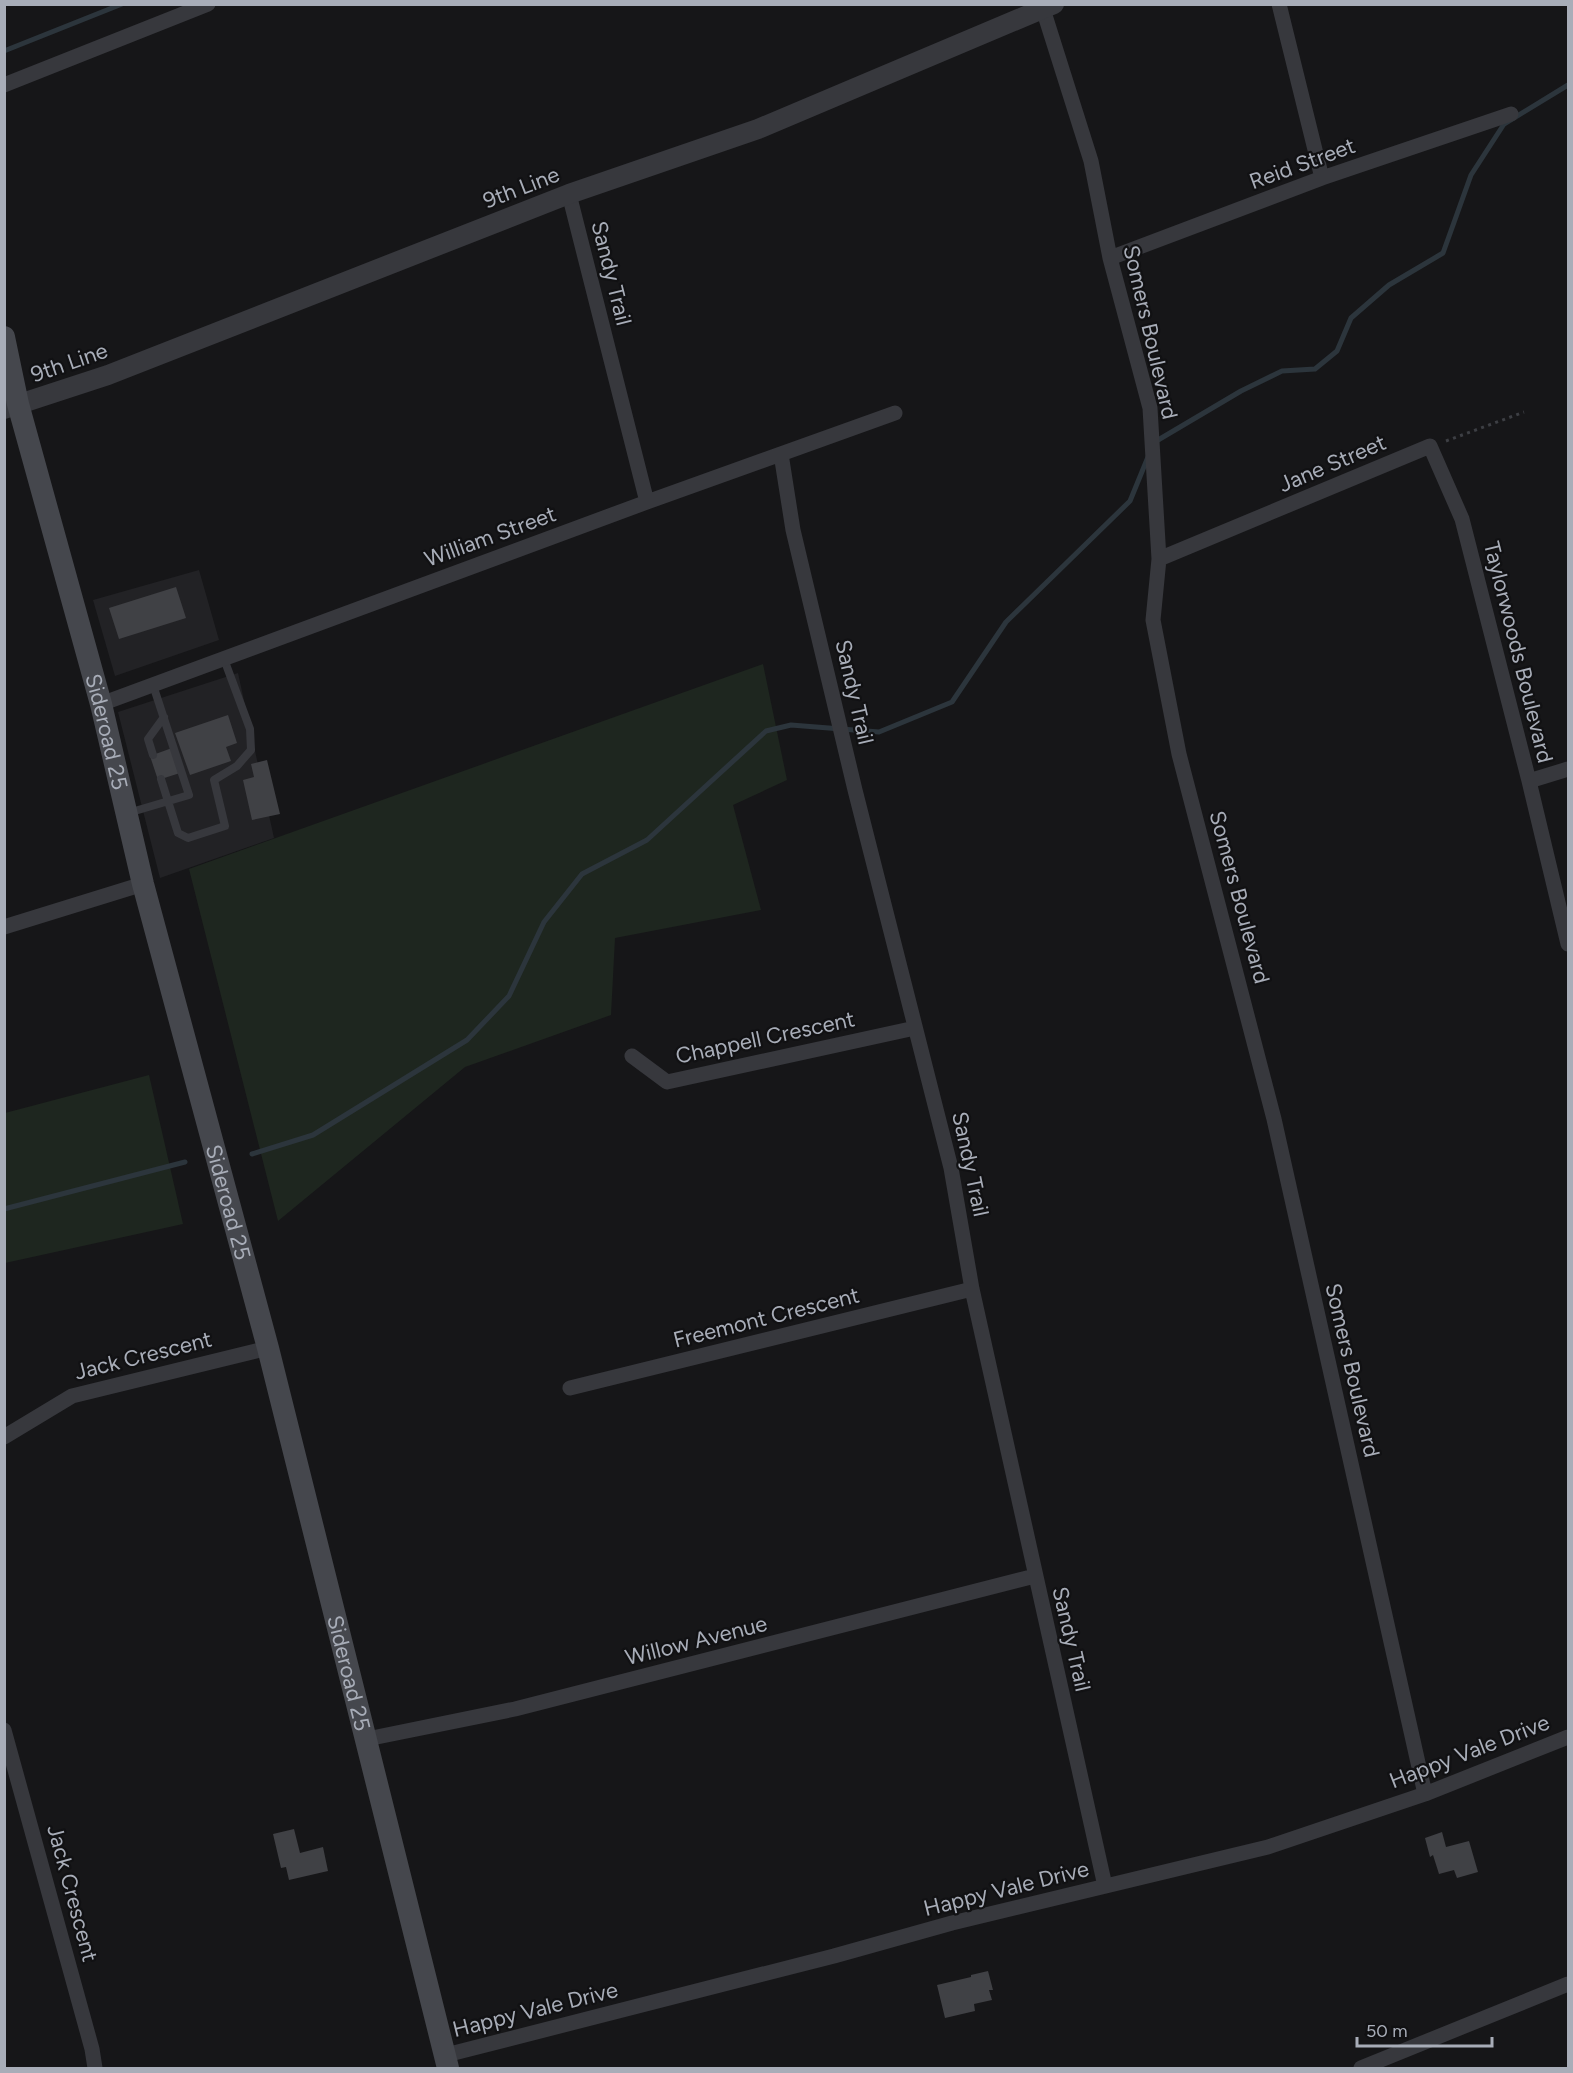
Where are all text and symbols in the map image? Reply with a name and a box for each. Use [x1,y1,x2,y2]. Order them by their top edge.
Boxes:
street label: Reid Street [1245,132,1359,195]
street label: 9th Line [479,161,563,214]
street label: Sandy Trail [586,218,638,328]
street label: Somers Boulevard [1117,242,1184,422]
street label: 9th Line [27,337,111,388]
street label: Jane Street [1275,429,1390,498]
street label: William Street [421,500,560,573]
street label: Taylorwoods Boulevard [1478,539,1559,766]
street label: Sandy Trail [829,637,880,747]
street label: Sideroad 25 [79,671,134,792]
street label: Somers Boulevard [1203,808,1276,987]
street label: Chappell Crescent [673,1005,857,1070]
street label: Sandy Trail [946,1109,995,1219]
street label: Sideroad 25 [200,1142,257,1263]
street label: Somers Boulevard [1319,1280,1386,1460]
street label: Freemont Crescent [670,1281,862,1354]
street label: Jack Crescent [72,1325,215,1386]
street label: Sandy Trail [1046,1584,1097,1694]
street label: Willow Avenue [622,1610,770,1671]
street label: Sideroad 25 [321,1612,376,1734]
street label: Happy Vale Drive [1385,1709,1553,1794]
street label: Jack Crescent [41,1822,104,1965]
street label: Happy Vale Drive [921,1855,1091,1922]
street label: Happy Vale Drive [450,1976,620,2043]
scale bar [1357,2010,1492,2048]
text: 50 m [1366,2020,1408,2042]

